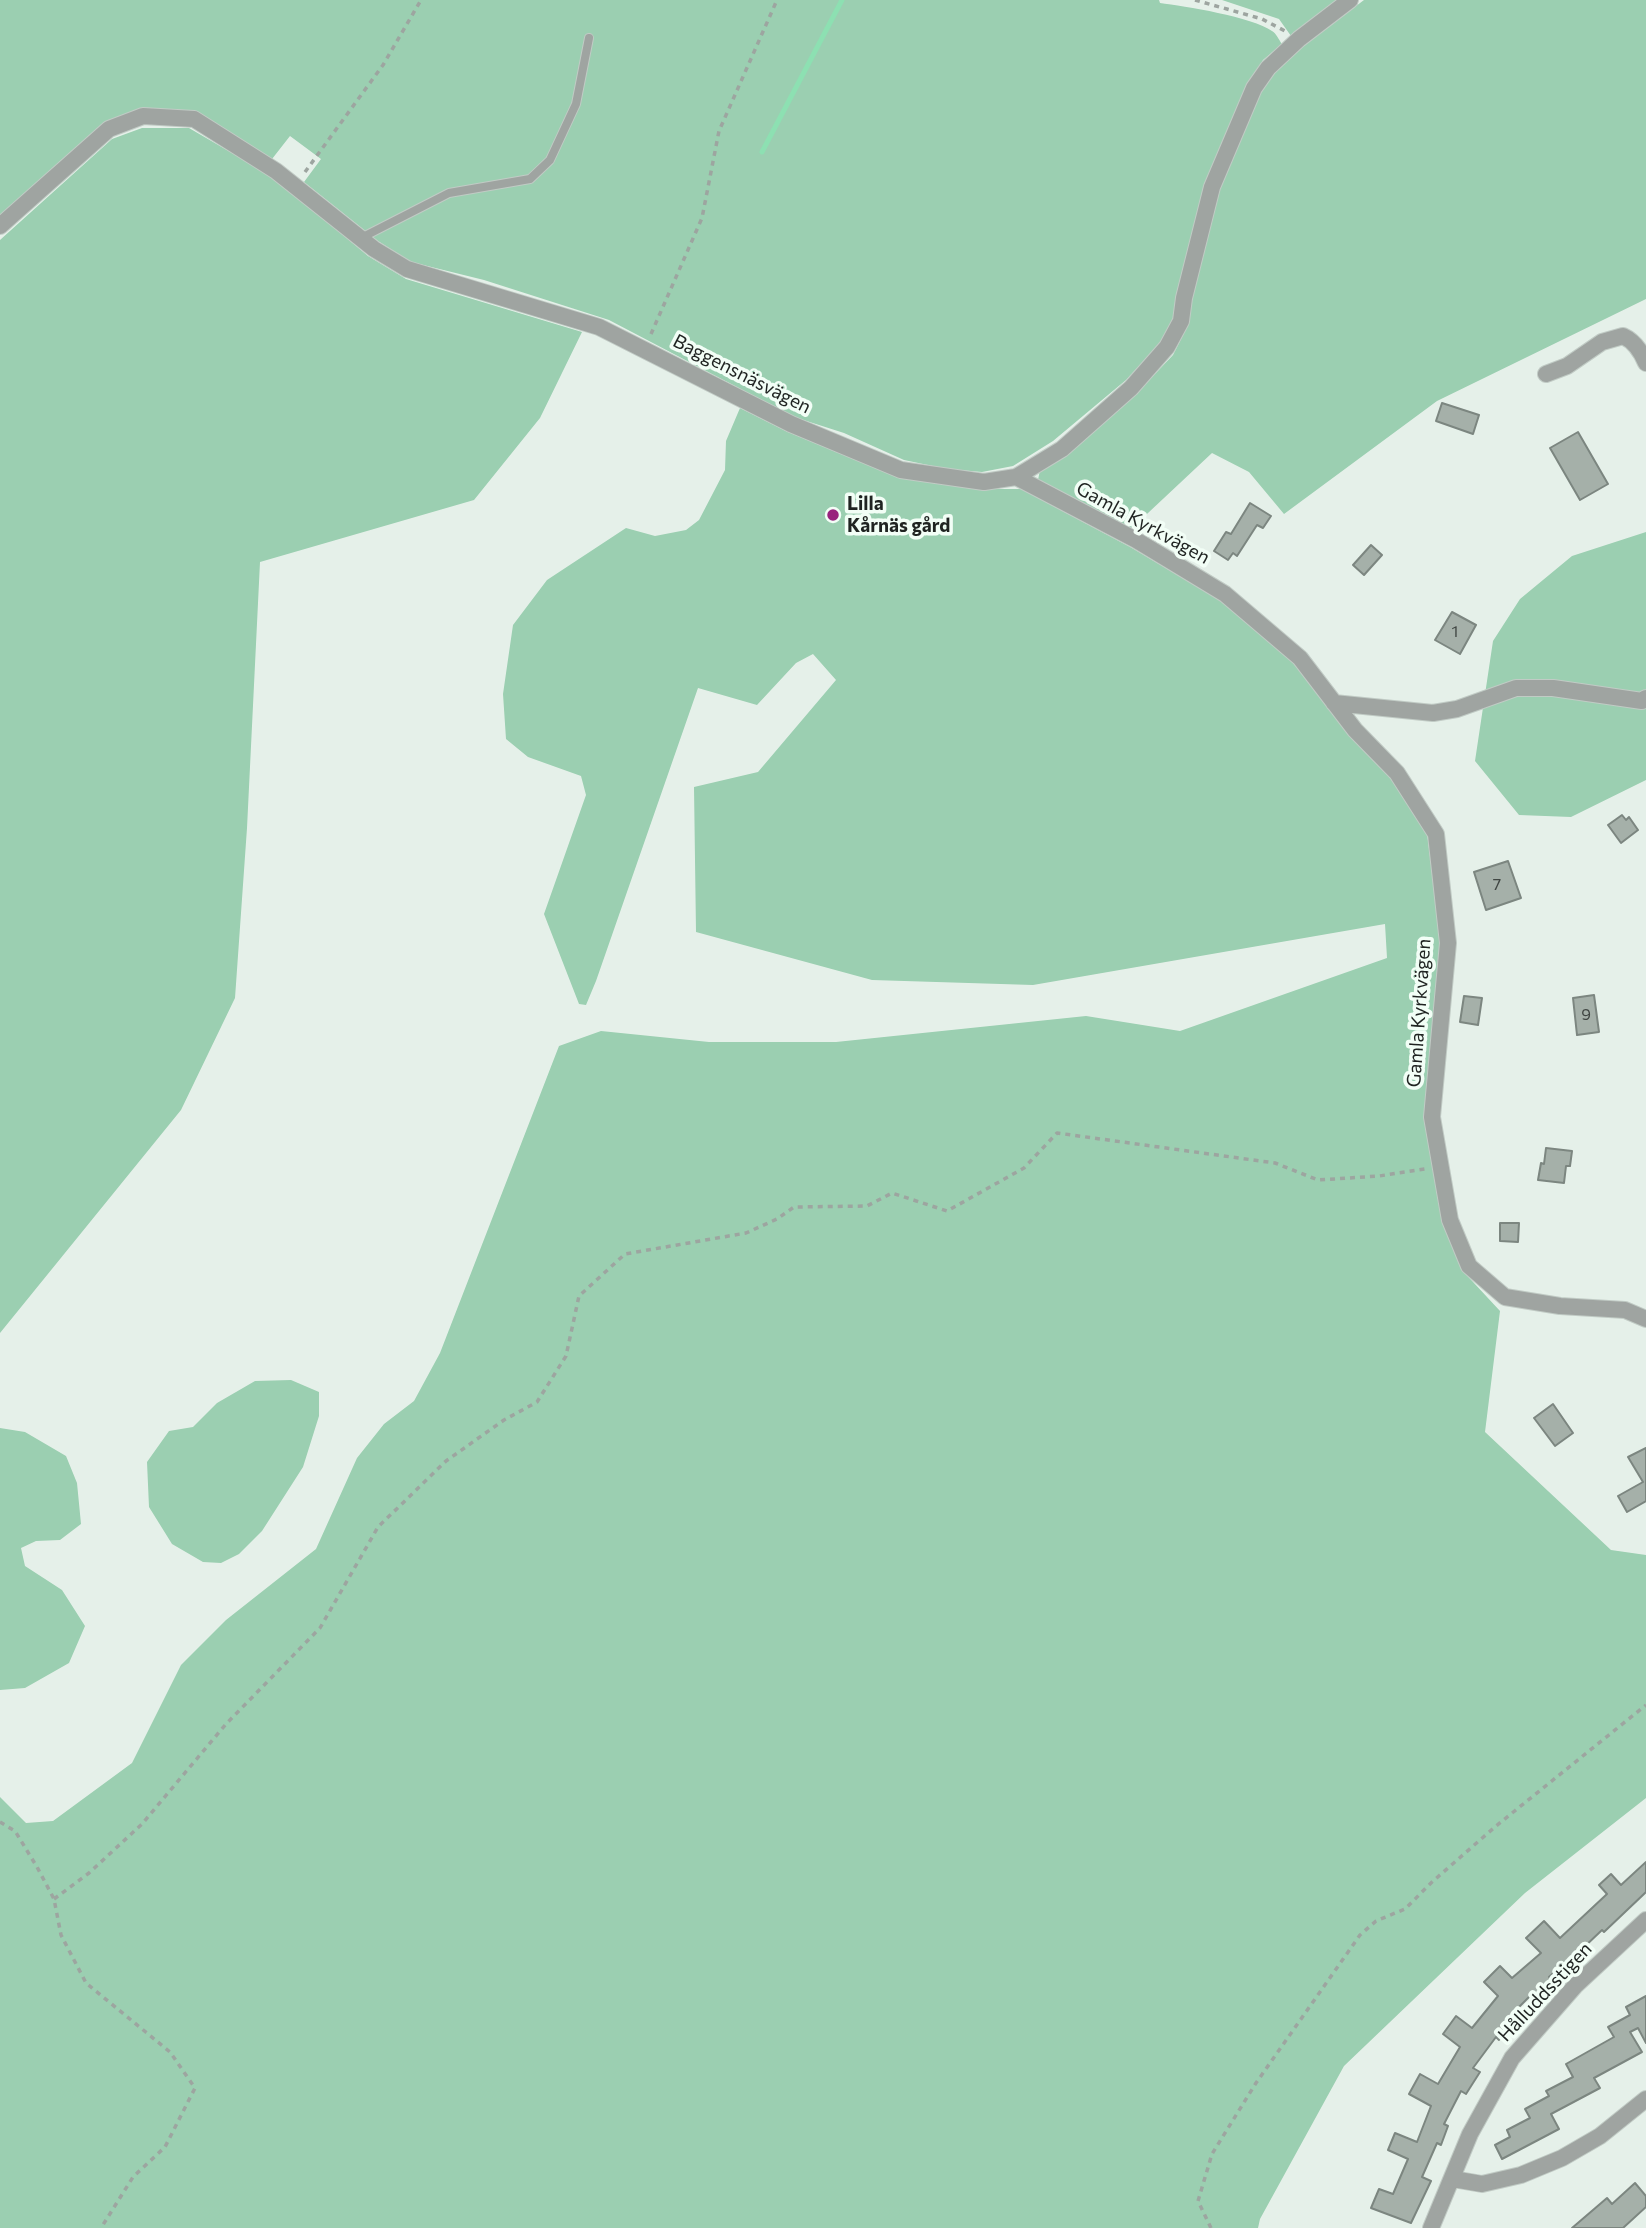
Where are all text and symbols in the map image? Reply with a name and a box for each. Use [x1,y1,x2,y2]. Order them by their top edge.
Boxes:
street label: Baggensnäsvägen [669,329,815,419]
street label: Gamla Kyrkvägen [1072,477,1214,569]
place label: Lilla Kårnäs gård [847,493,950,537]
marker: Lilla Kårnäs gård [825,507,841,523]
house number: 1 [1452,622,1458,642]
house number: 7 [1493,875,1501,895]
street label: Gamla Kyrkvägen [1402,938,1436,1088]
house number: 9 [1581,1005,1591,1025]
street label: Hålluddsstigen [1493,1938,1597,2046]

